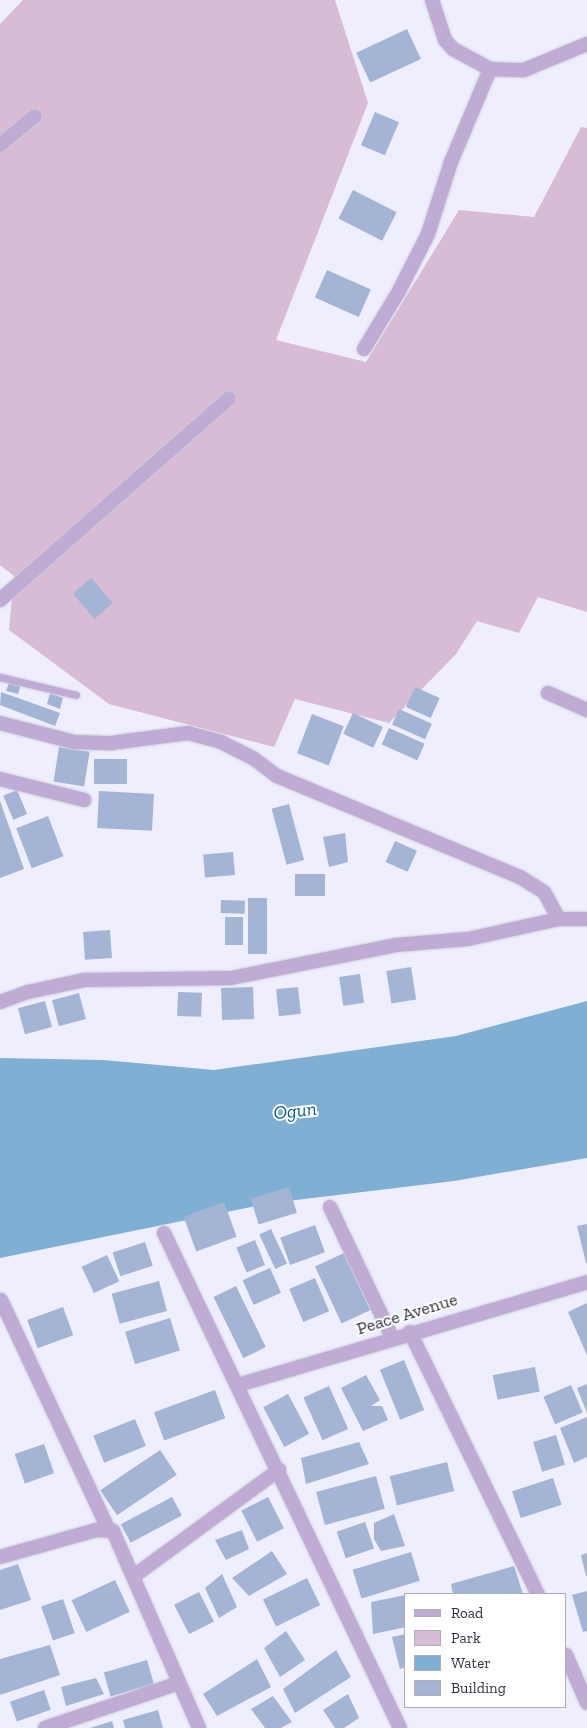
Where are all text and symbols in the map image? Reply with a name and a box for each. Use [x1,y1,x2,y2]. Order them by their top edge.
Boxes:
water label: Ogun [272,1097,318,1125]
street label: Peace Avenue [354,1288,460,1340]
legend [404,1593,567,1708]
text: Road [451,1604,483,1622]
text: Park [451,1629,481,1647]
text: Water [451,1654,491,1672]
text: Building [451,1679,506,1697]

